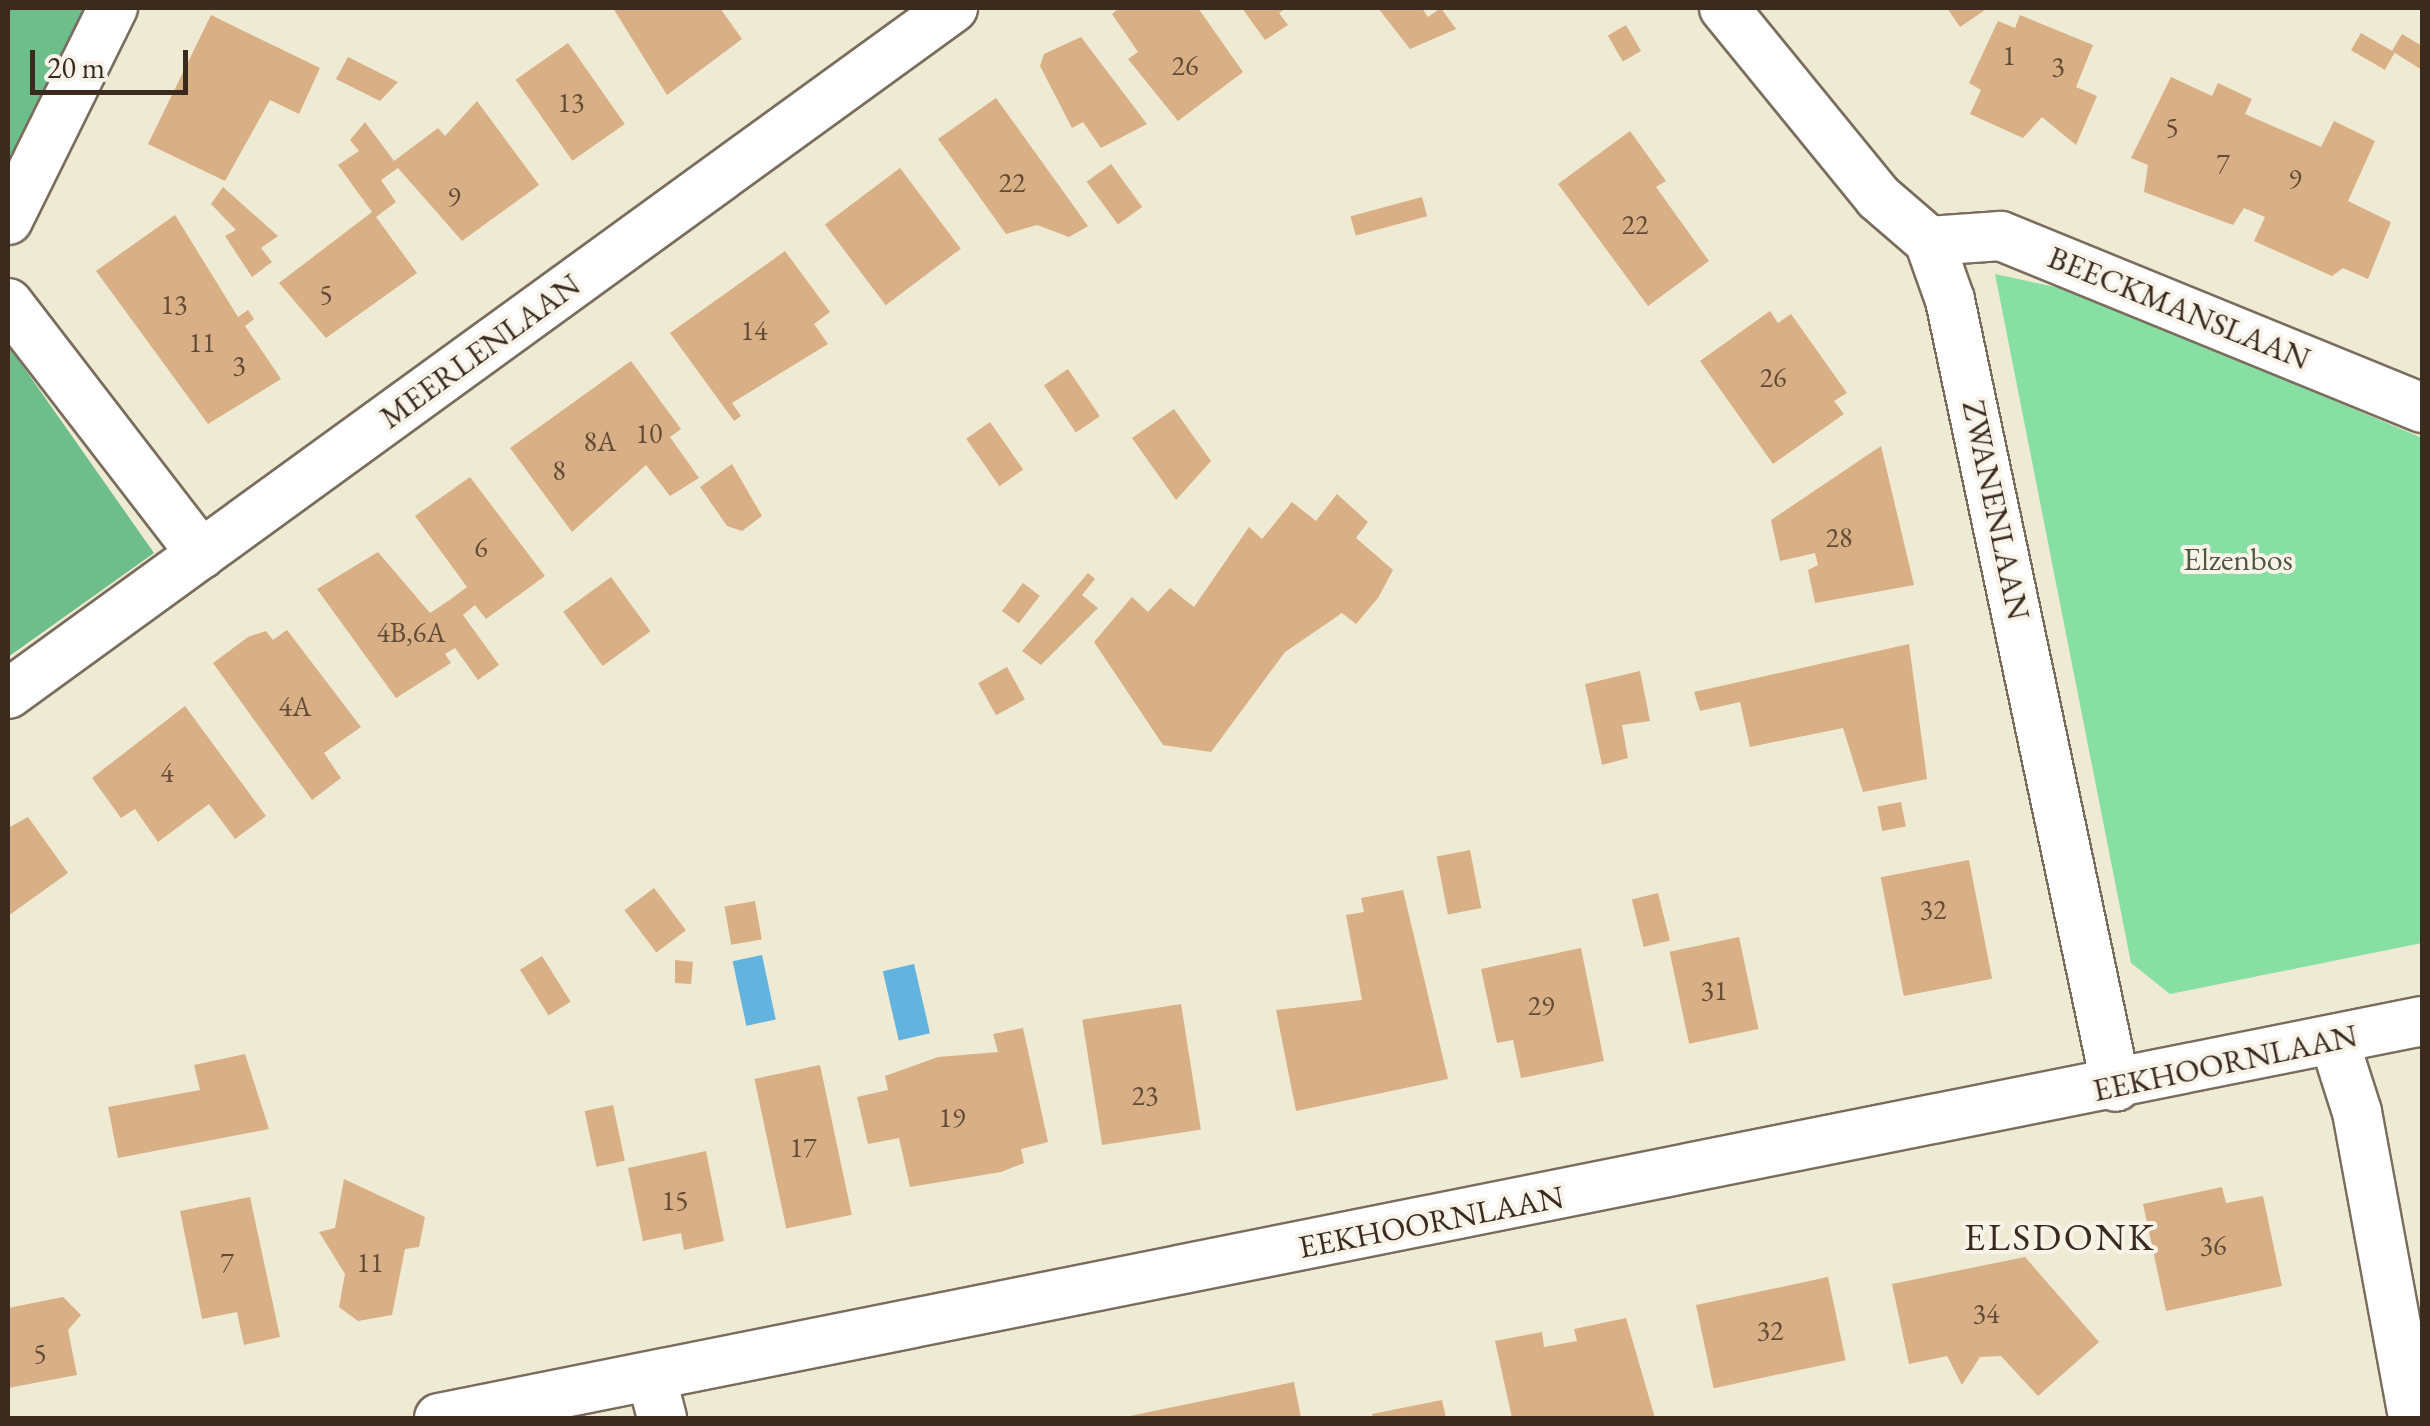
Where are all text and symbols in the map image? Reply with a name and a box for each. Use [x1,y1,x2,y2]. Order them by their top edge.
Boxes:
scale bar [35,30,192,92]
house number: 1 [2002,38,2016,72]
text: 20 m [47,48,105,87]
house number: 26 [1172,48,1198,82]
house number: 3 [2051,49,2065,83]
house number: 13 [558,85,584,119]
house number: 5 [2165,110,2179,144]
house number: 7 [2216,146,2230,180]
house number: 9 [2288,161,2302,195]
house number: 22 [999,165,1025,199]
house number: 9 [447,179,461,213]
house number: 22 [1622,207,1648,241]
street label: BEECKMANSLAAN [2043,238,2315,378]
street label: MEERLENLAAN [372,265,588,437]
house number: 5 [319,277,333,311]
house number: 13 [161,287,187,321]
house number: 14 [741,313,767,347]
house number: 11 [189,325,215,359]
house number: 3 [232,348,246,382]
house number: 26 [1760,360,1786,394]
street label: ZWANENLAAN [1954,397,2038,623]
house number: 10 [636,416,662,450]
house number: 8A [584,424,616,458]
house number: 8 [552,453,566,487]
house number: 28 [1826,520,1852,554]
house number: 6 [474,530,488,564]
park label: Elzenbos [2183,540,2293,578]
house number: 4B,6A [376,615,446,649]
house number: 4A [279,689,311,723]
house number: 4 [160,755,174,789]
house number: 32 [1920,892,1946,926]
house number: 31 [1701,973,1727,1007]
house number: 29 [1528,988,1554,1022]
street label: EEKHOORNLAAN [2089,1016,2361,1110]
house number: 23 [1132,1078,1158,1112]
house number: 19 [939,1100,965,1134]
house number: 17 [790,1130,816,1164]
street label: EEKHOORNLAAN [1295,1177,1567,1267]
house number: 15 [662,1183,688,1217]
district label: ELSDONK [1964,1214,2156,1260]
house number: 36 [2200,1228,2226,1262]
house number: 7 [220,1245,234,1279]
house number: 11 [357,1245,383,1279]
house number: 34 [1973,1296,1999,1330]
house number: 32 [1757,1313,1783,1347]
house number: 5 [33,1336,47,1370]

